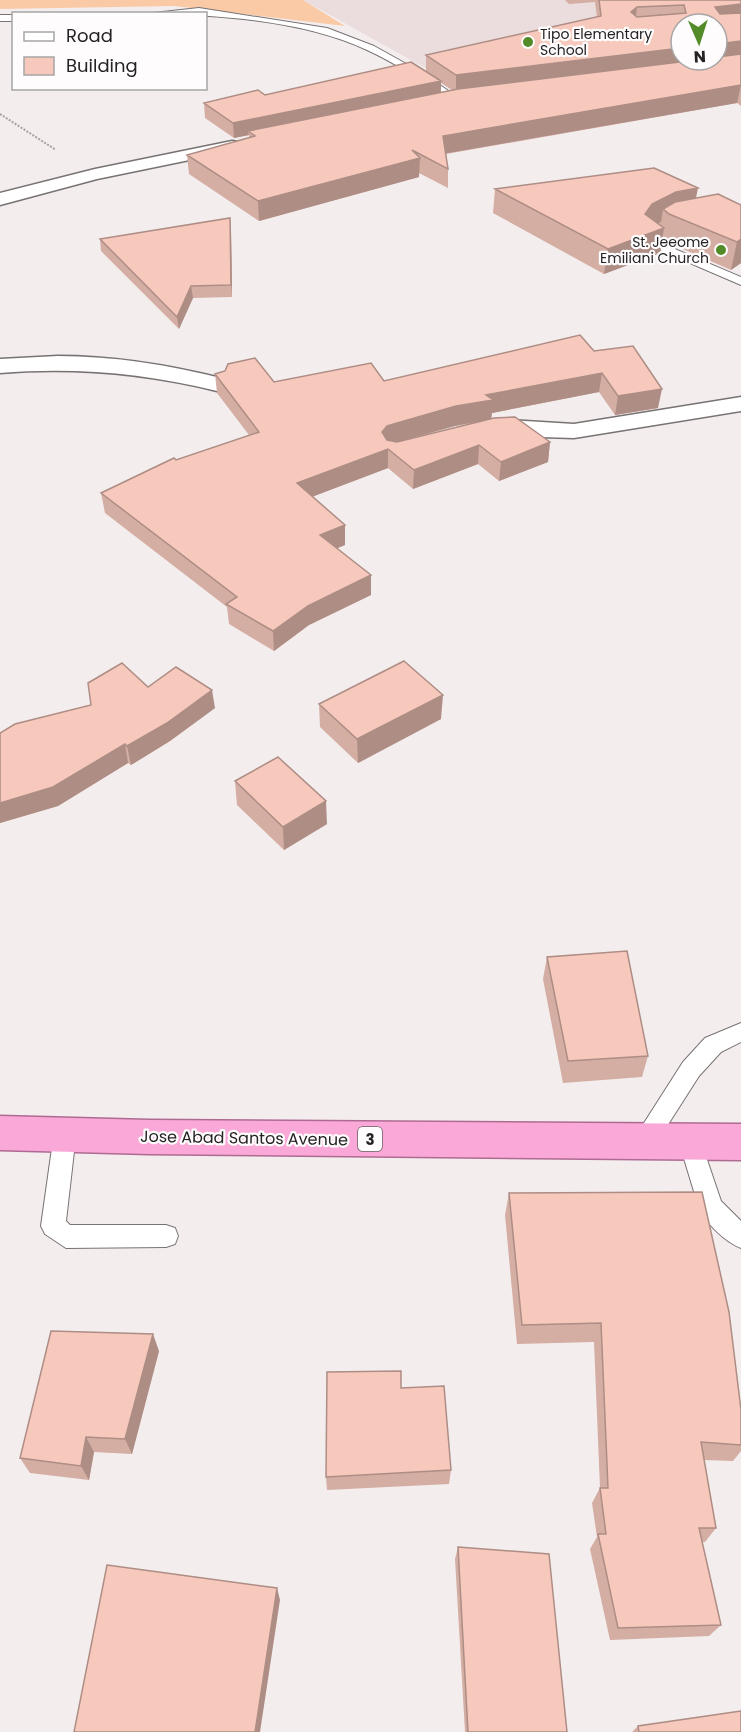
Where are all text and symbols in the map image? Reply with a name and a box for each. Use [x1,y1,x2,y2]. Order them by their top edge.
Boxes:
legend [12,12,207,90]
north arrow [669,12,729,72]
text: Road [66,23,113,48]
place label: Tipo Elementary School [540,24,652,60]
marker: Tipo Elementary School [521,35,535,49]
text: N [693,45,706,68]
text: Building [66,53,138,78]
place label: St. Jeeome Emiliani Church [600,232,709,268]
marker: St. Jeeome Emiliani Church [714,243,728,257]
street label: Jose Abad Santos Avenue [140,1125,348,1151]
road number: 3 [358,1127,382,1151]

